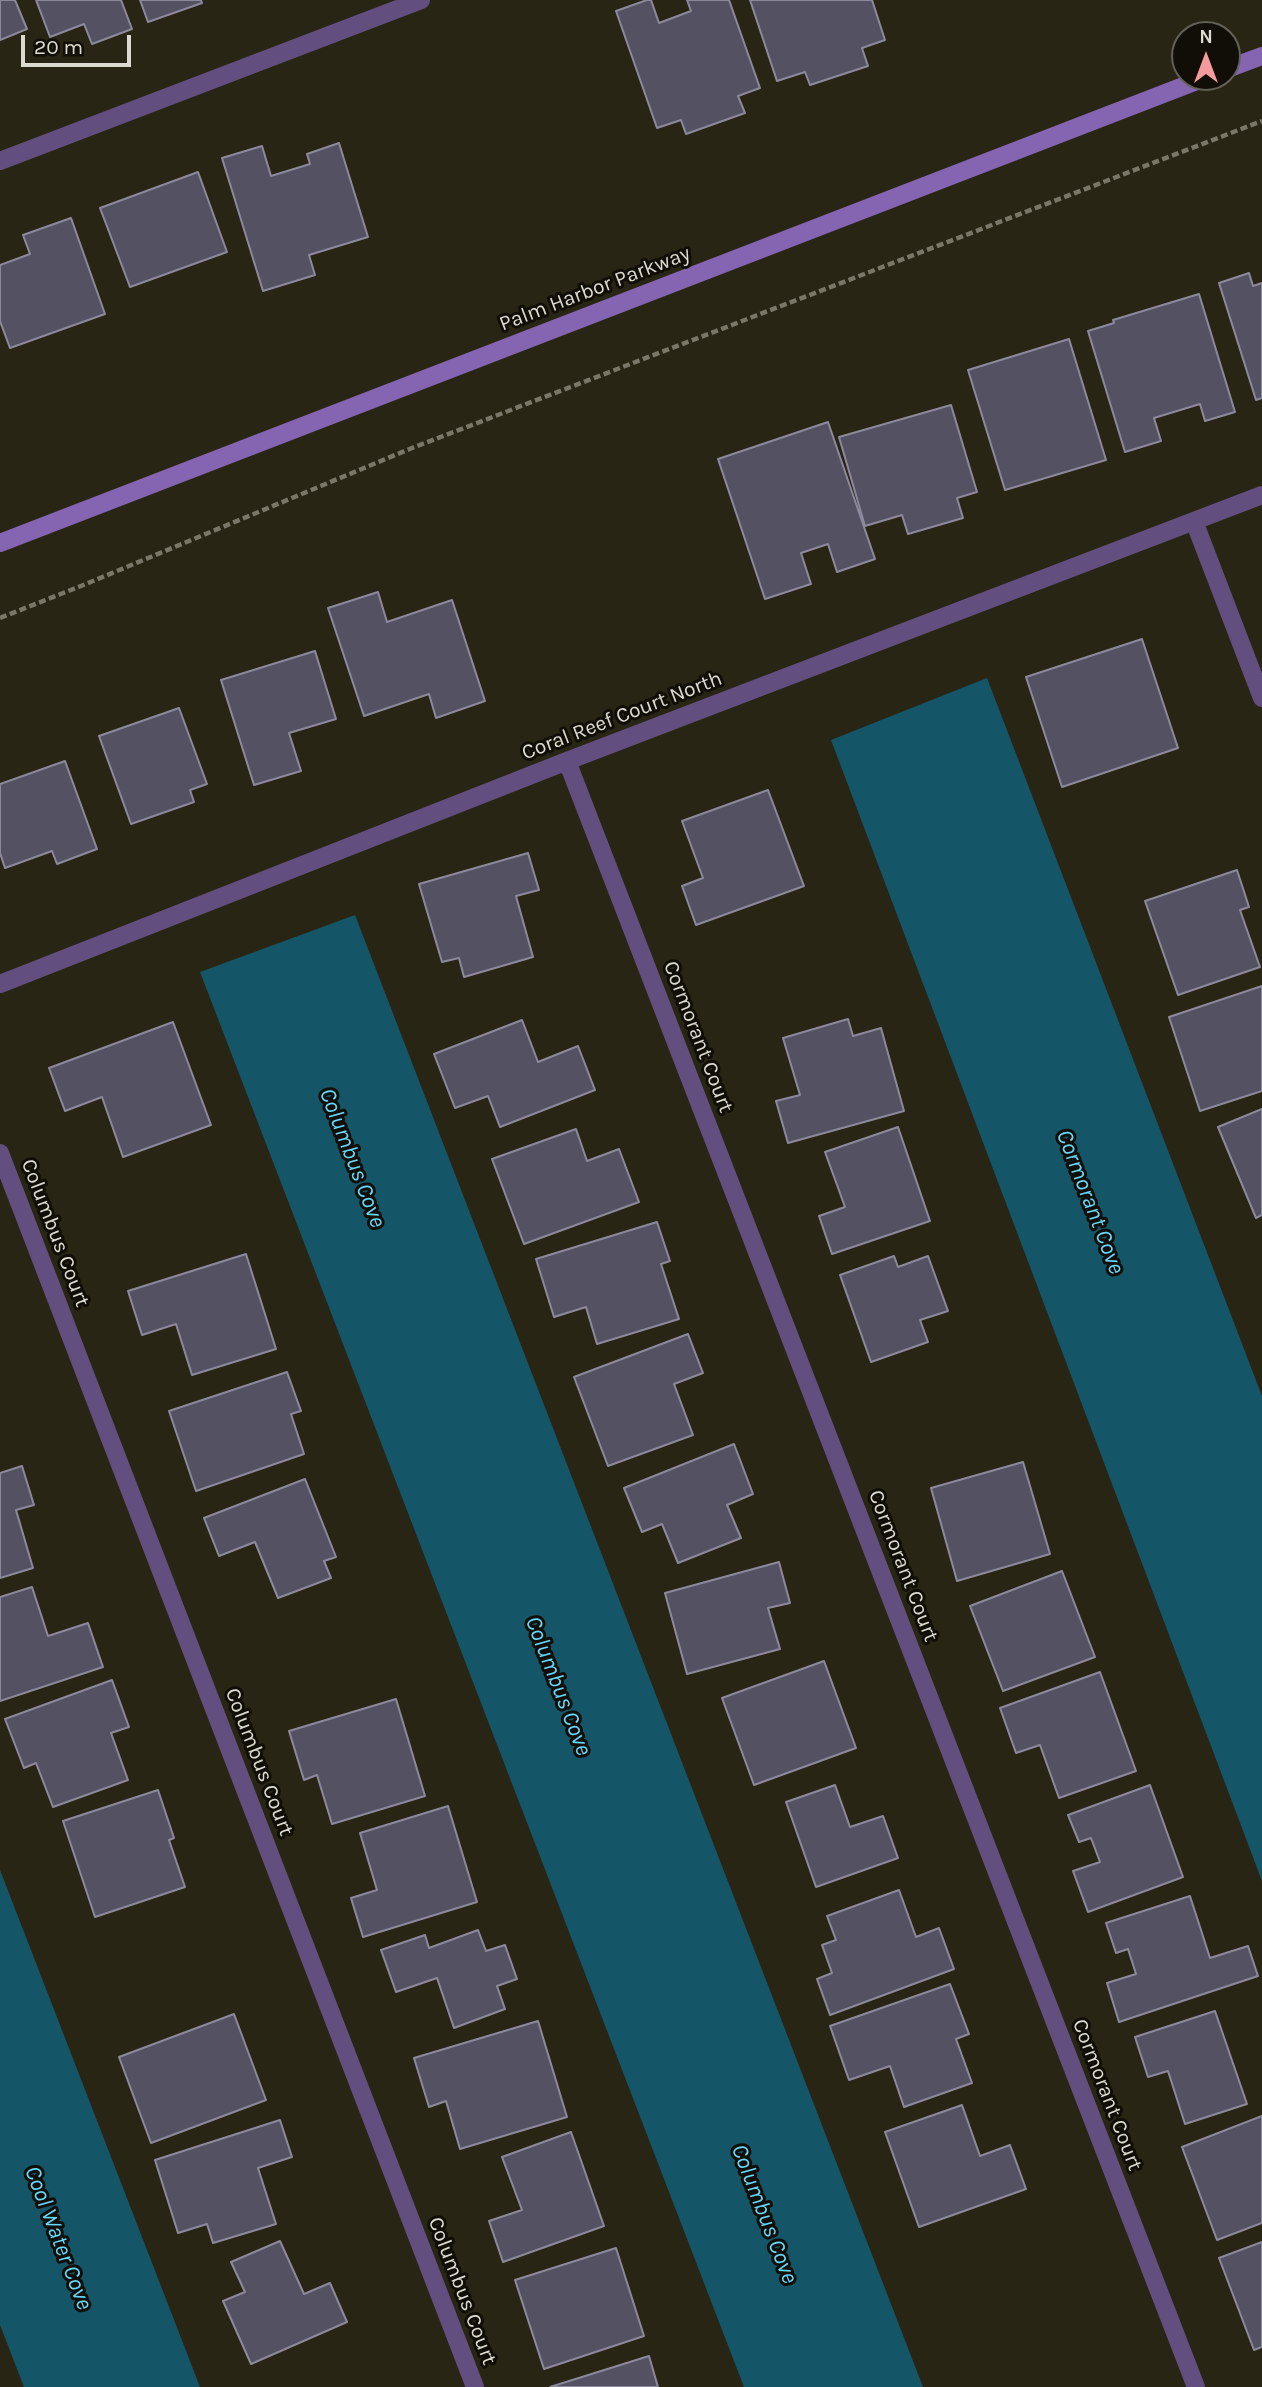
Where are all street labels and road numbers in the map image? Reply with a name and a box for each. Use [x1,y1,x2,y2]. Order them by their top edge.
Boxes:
street label: Palm Harbor Parkway [496,241,694,337]
street label: Coral Reef Court North [518,666,726,766]
street label: Cormorant Court [658,958,738,1116]
street label: Columbus Court [15,1156,95,1310]
street label: Cormorant Court [863,1487,943,1645]
street label: Columbus Court [219,1685,299,1839]
street label: Cormorant Court [1067,2016,1147,2174]
street label: Columbus Court [422,2214,502,2368]

